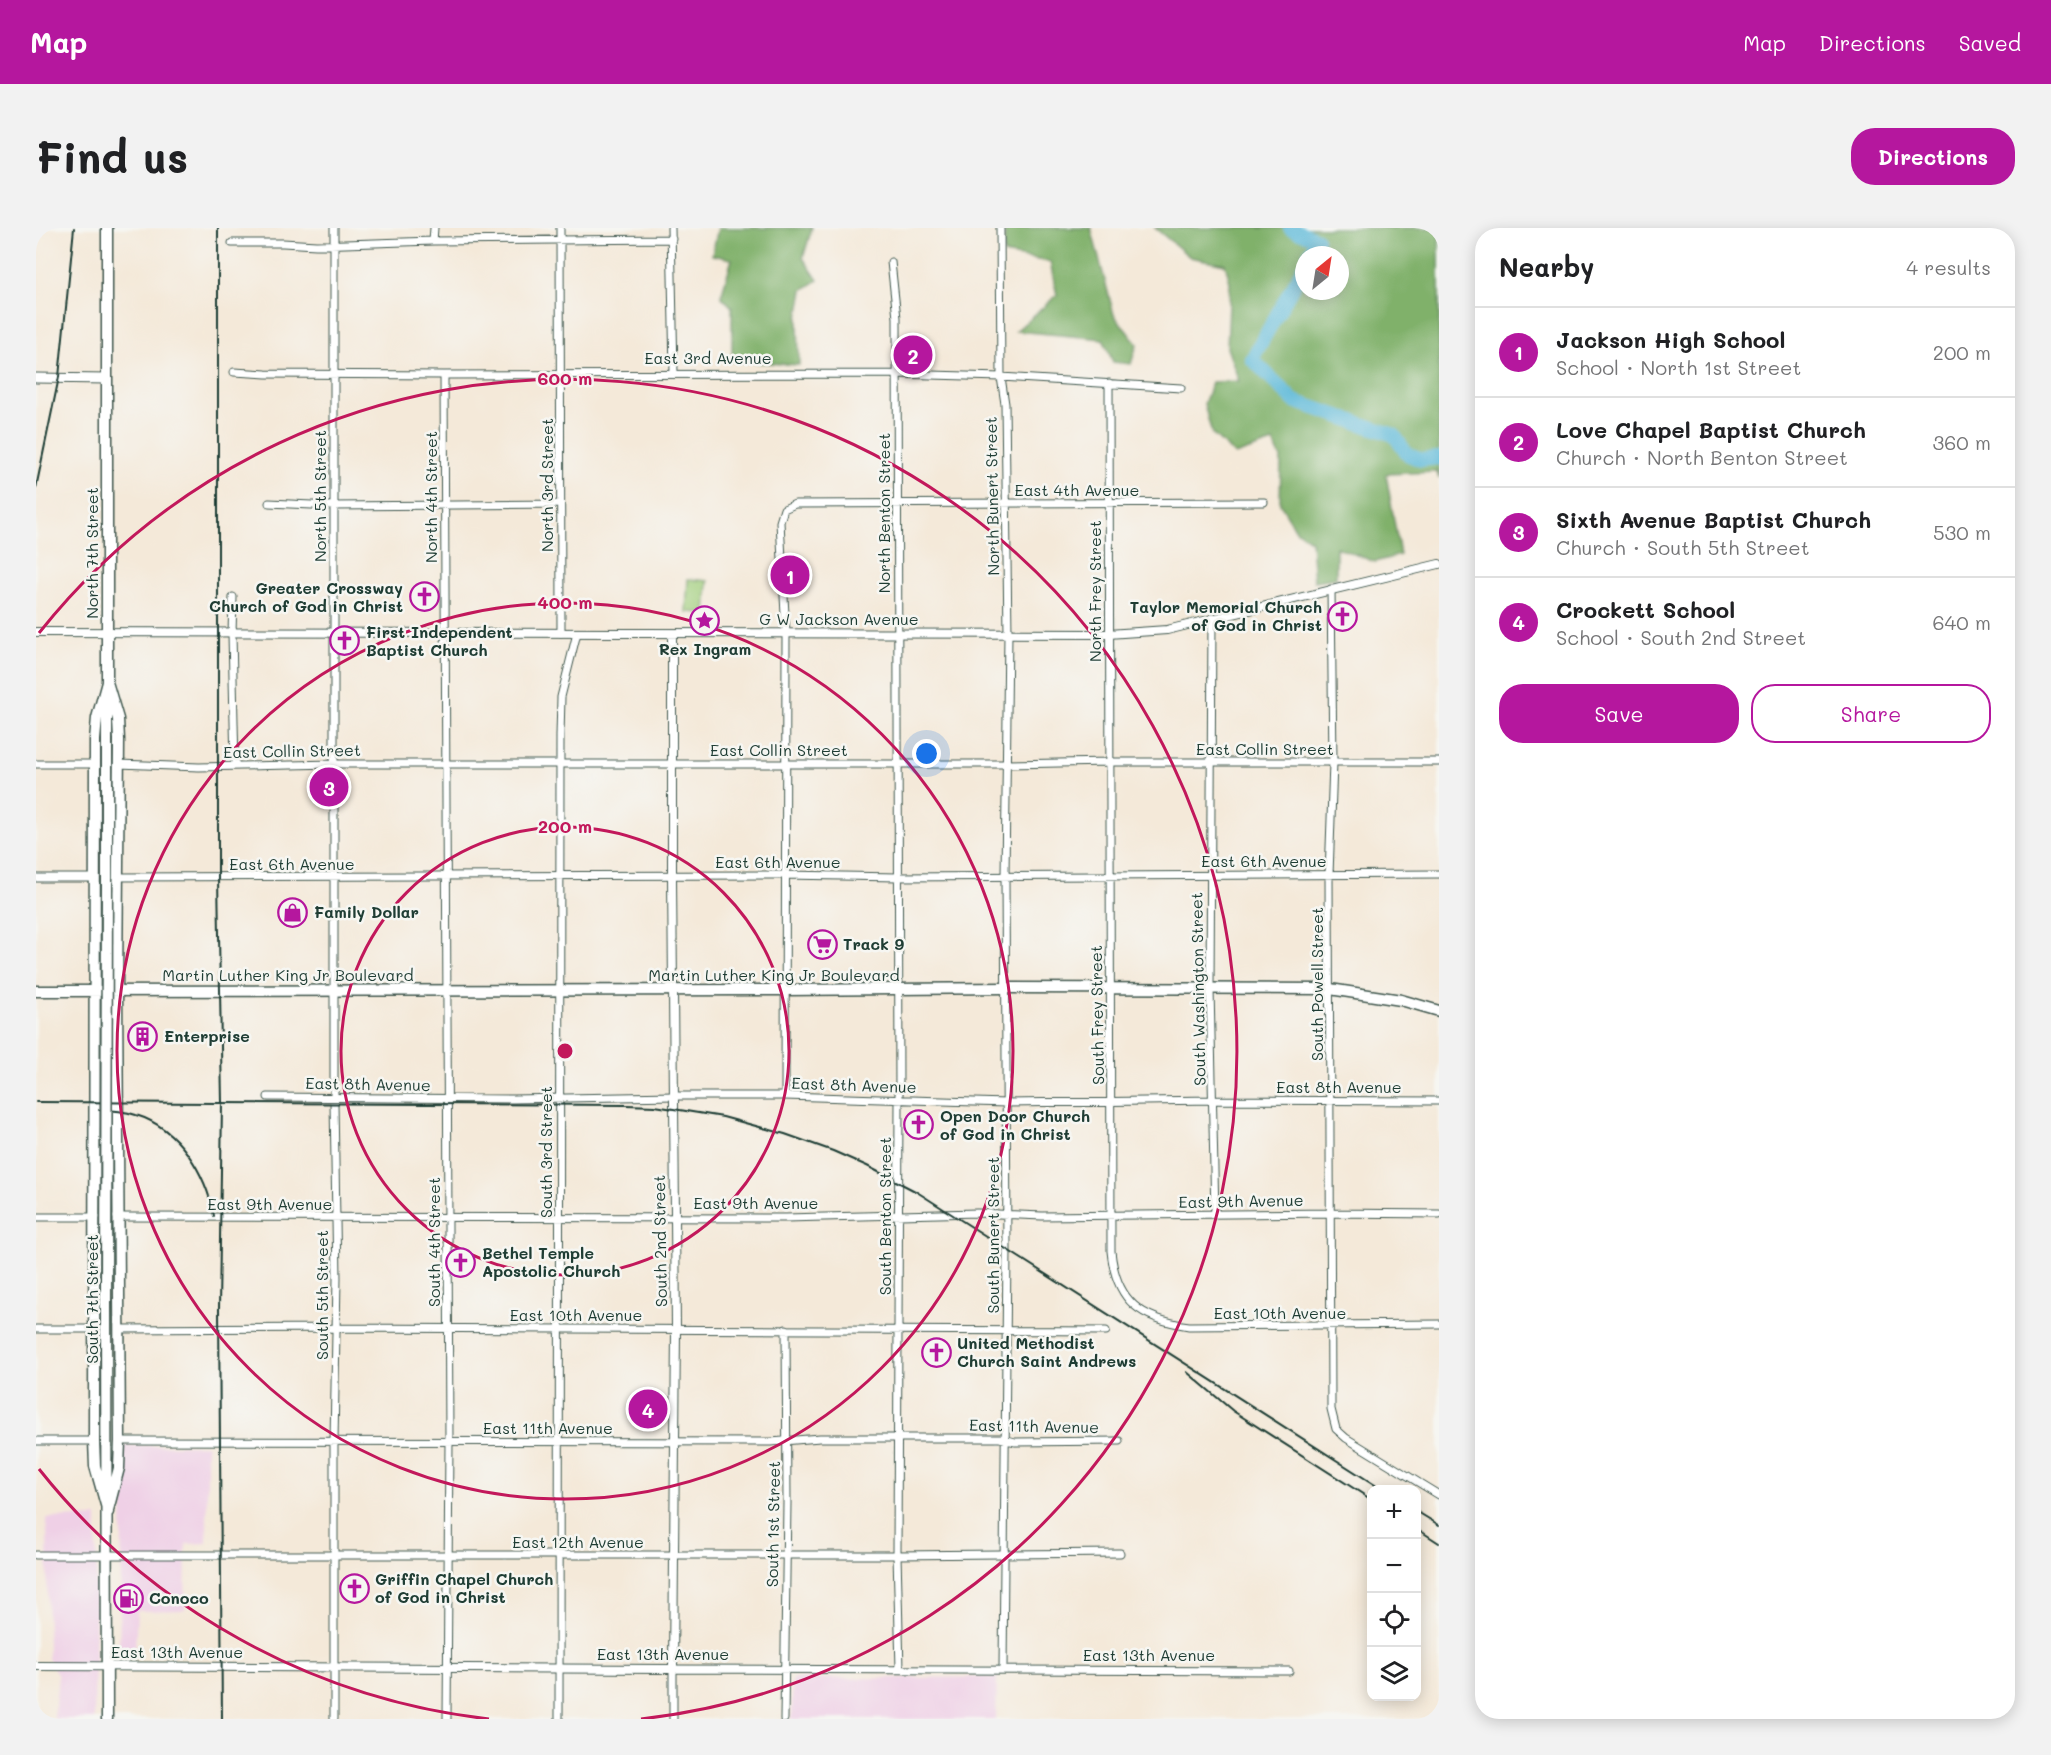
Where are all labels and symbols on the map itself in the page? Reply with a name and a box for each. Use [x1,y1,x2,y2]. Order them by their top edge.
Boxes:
north arrow [1295,246,1349,300]
pin: 2 [894,332,932,378]
street label: East 3rd Avenue [644,347,772,368]
text: 600 m [538,366,592,390]
street label: North Bunert Street [980,416,1003,576]
street label: North 3rd Street [536,418,557,552]
street label: North 5th Street [309,430,330,562]
street label: North 4th Street [420,431,441,563]
street label: North Benton Street [873,433,894,593]
street label: East 4th Avenue [1014,479,1140,500]
street label: North 7th Street [81,487,102,619]
street label: North Frey Street [1084,520,1105,662]
pin: 1 [770,552,810,598]
place label: Greater Crossway Church of God in Christ [209,577,403,616]
church icon: Greater Crossway Church of God in Christ [408,581,440,613]
text: 400 m [537,590,593,614]
place label: Taylor Memorial Church of God in Christ [1130,596,1322,635]
church icon: Taylor Memorial Church of God in Christ [1327,600,1359,632]
place icon: Rex Ingram [689,605,721,637]
street label: G W Jackson Avenue [759,608,919,629]
place label: First Independent Baptist Church [366,621,513,660]
church icon: First Independent Baptist Church [329,625,361,657]
place label: Rex Ingram [659,638,751,659]
street label: East Collin Street [1196,738,1334,759]
street label: East Collin Street [223,739,361,762]
street label: East Collin Street [710,739,848,760]
your location [912,739,941,768]
pin: 3 [310,764,348,810]
text: 200 m [538,814,592,838]
street label: East 6th Avenue [1201,850,1327,871]
street label: East 6th Avenue [715,851,841,872]
street label: East 6th Avenue [229,853,355,874]
street label: South Washington Street [1185,892,1210,1086]
shop icon: Family Dollar [277,896,309,928]
place label: Family Dollar [314,901,419,922]
street label: South Powell Street [1306,907,1327,1061]
supermarket icon: Track 9 [806,928,838,960]
place label: Track 9 [843,933,905,954]
street label: South Frey Street [1085,945,1108,1085]
street label: Martin Luther King Jr Boulevard [162,964,414,985]
street label: Martin Luther King Jr Boulevard [648,964,900,985]
building icon: Enterprise [127,1020,159,1052]
place label: Enterprise [164,1025,250,1046]
centre of rings [555,1041,575,1061]
street label: East 8th Avenue [305,1072,431,1095]
street label: East 8th Avenue [791,1072,917,1097]
street label: East 8th Avenue [1276,1076,1402,1097]
street label: South 3rd Street [535,1086,556,1218]
place label: Open Door Church of God in Christ [940,1105,1090,1144]
church icon: Open Door Church of God in Christ [903,1109,935,1141]
street label: South Benton Street [874,1137,895,1295]
street label: South Bunert Street [982,1156,1003,1314]
street label: South 2nd Street [648,1175,671,1307]
street label: South 4th Street [423,1177,444,1307]
street label: East 9th Avenue [1178,1189,1304,1212]
street label: East 9th Avenue [693,1192,819,1213]
street label: East 9th Avenue [207,1193,333,1214]
street label: South 5th Street [311,1230,332,1360]
street label: South 7th Street [81,1234,102,1364]
place label: Bethel Temple Apostolic Church [482,1242,620,1281]
church icon: Bethel Temple Apostolic Church [445,1246,477,1278]
street label: East 10th Avenue [1214,1302,1346,1323]
street label: East 10th Avenue [510,1304,642,1325]
place label: United Methodist Church Saint Andrews [957,1332,1136,1371]
church icon: United Methodist Church Saint Andrews [920,1336,952,1368]
pin: 4 [628,1386,668,1432]
street label: East 11th Avenue [969,1414,1099,1437]
street label: East 11th Avenue [483,1417,613,1438]
street label: South 1st Street [761,1461,784,1587]
street label: East 12th Avenue [512,1531,644,1552]
place label: Griffin Chapel Church of God in Christ [375,1568,553,1607]
church icon: Griffin Chapel Church of God in Christ [338,1572,370,1604]
fuel station icon: Conoco [112,1582,144,1614]
place label: Conoco [149,1587,209,1608]
street label: East 13th Avenue [111,1641,243,1662]
street label: East 13th Avenue [597,1643,729,1664]
street label: East 13th Avenue [1083,1644,1215,1665]

